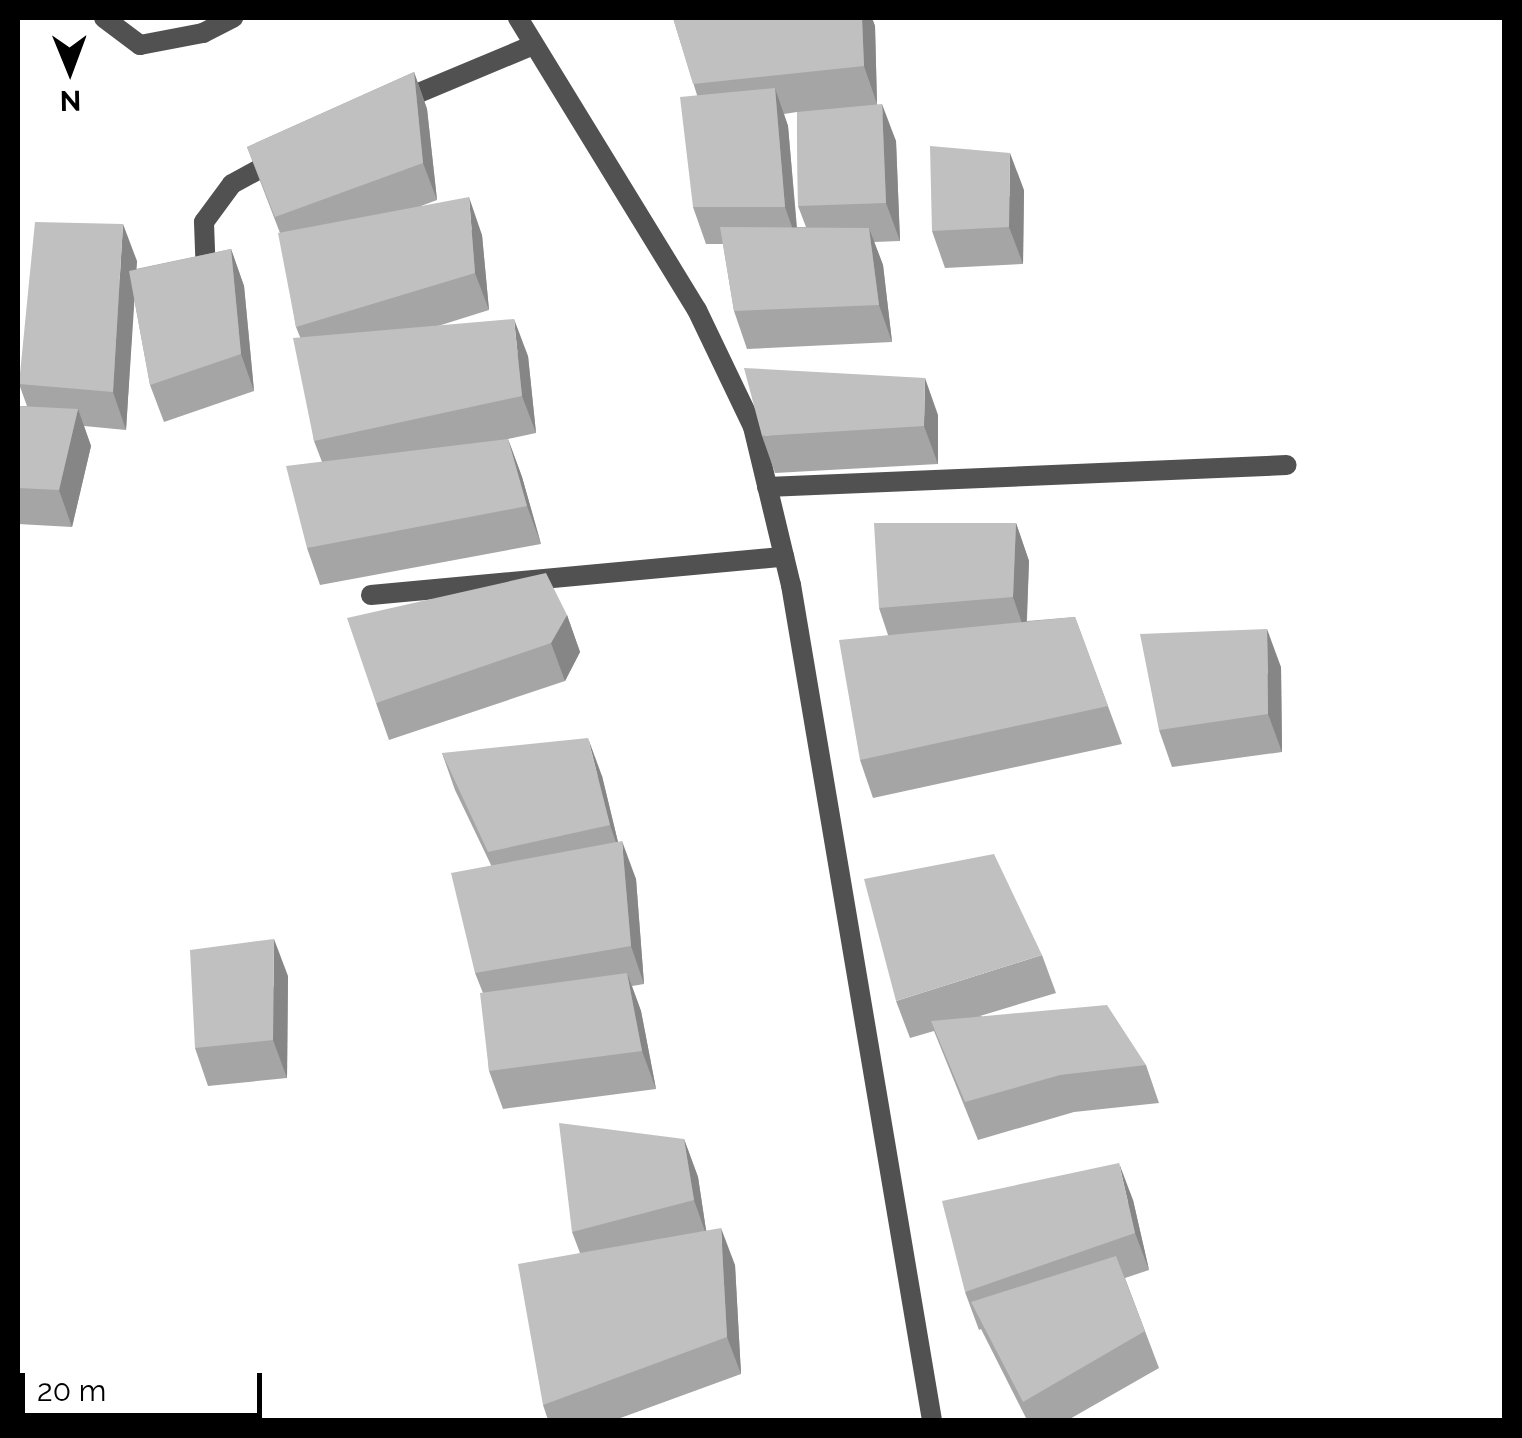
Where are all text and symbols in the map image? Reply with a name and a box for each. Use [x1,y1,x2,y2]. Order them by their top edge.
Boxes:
north arrow [20,20,120,120]
text: N [60,84,82,117]
scale bar [25,1353,268,1415]
text: 20 m [37,1373,106,1408]

